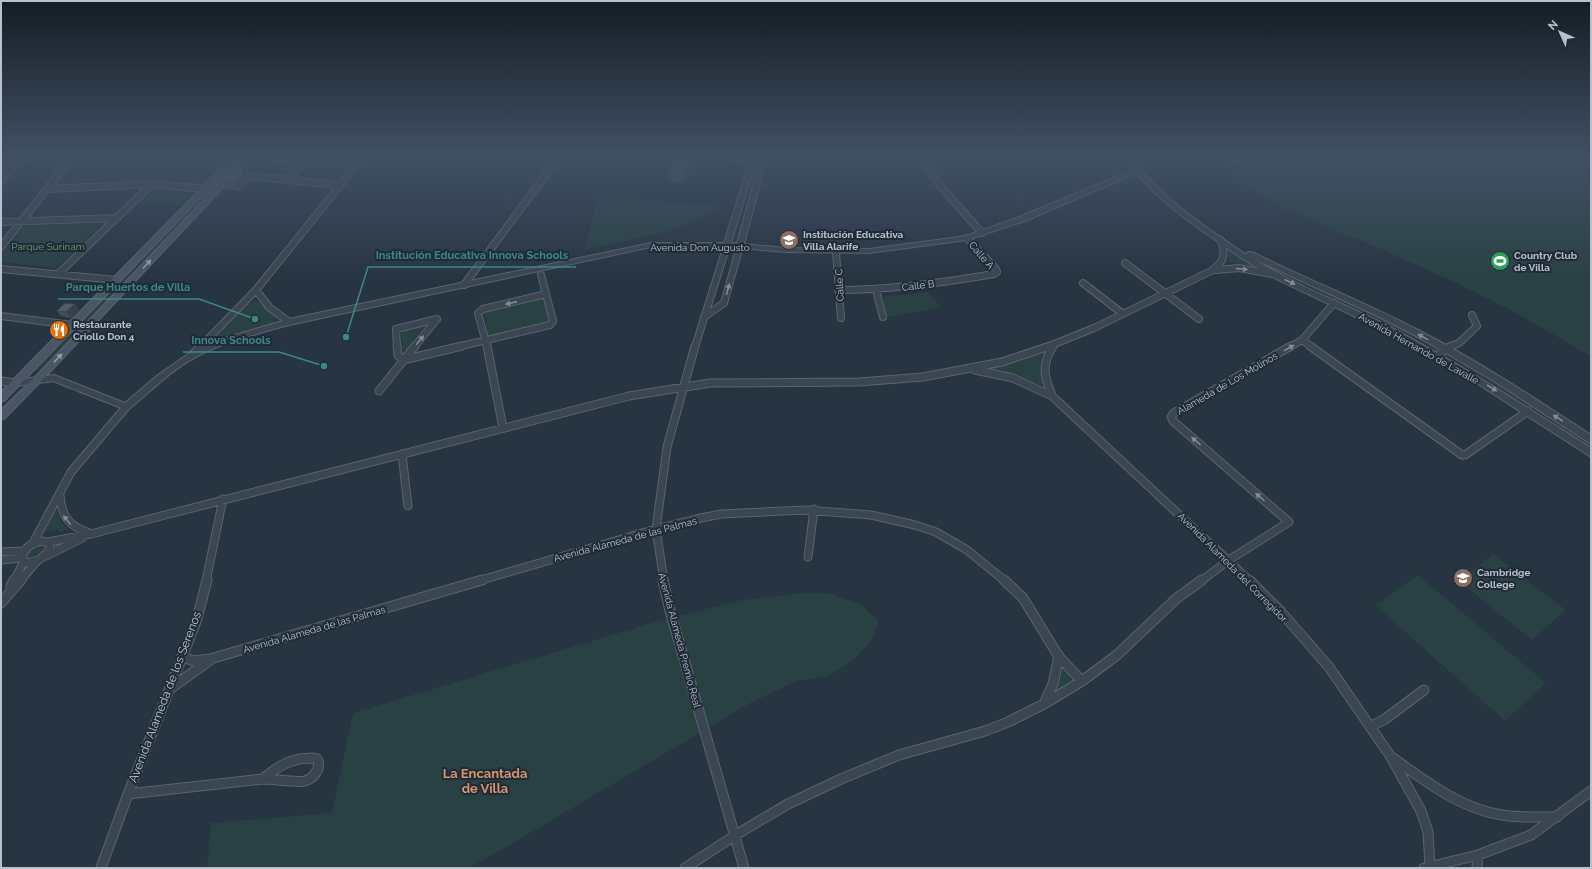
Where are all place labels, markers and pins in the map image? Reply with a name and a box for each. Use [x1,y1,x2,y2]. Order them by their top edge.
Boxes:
school or university icon: Institución Educativa Villa Alarife [778,229,800,251]
place label: Institución Educativa Villa Alarife [803,229,904,252]
callout: Institución Educativa Innova Schools [368,244,576,267]
sports icon: Country Club de Villa [1489,250,1511,272]
place label: Country Club de Villa [1514,250,1578,273]
callout: Parque Huertos de Villa [58,276,199,299]
restaurant icon: Restaurante Criollo Don 4 [48,319,70,341]
place label: Restaurante Criollo Don 4 [73,319,135,342]
callout: Innova Schools [183,329,279,352]
school or university icon: Cambridge College [1452,567,1474,589]
place label: Cambridge College [1477,567,1530,590]

